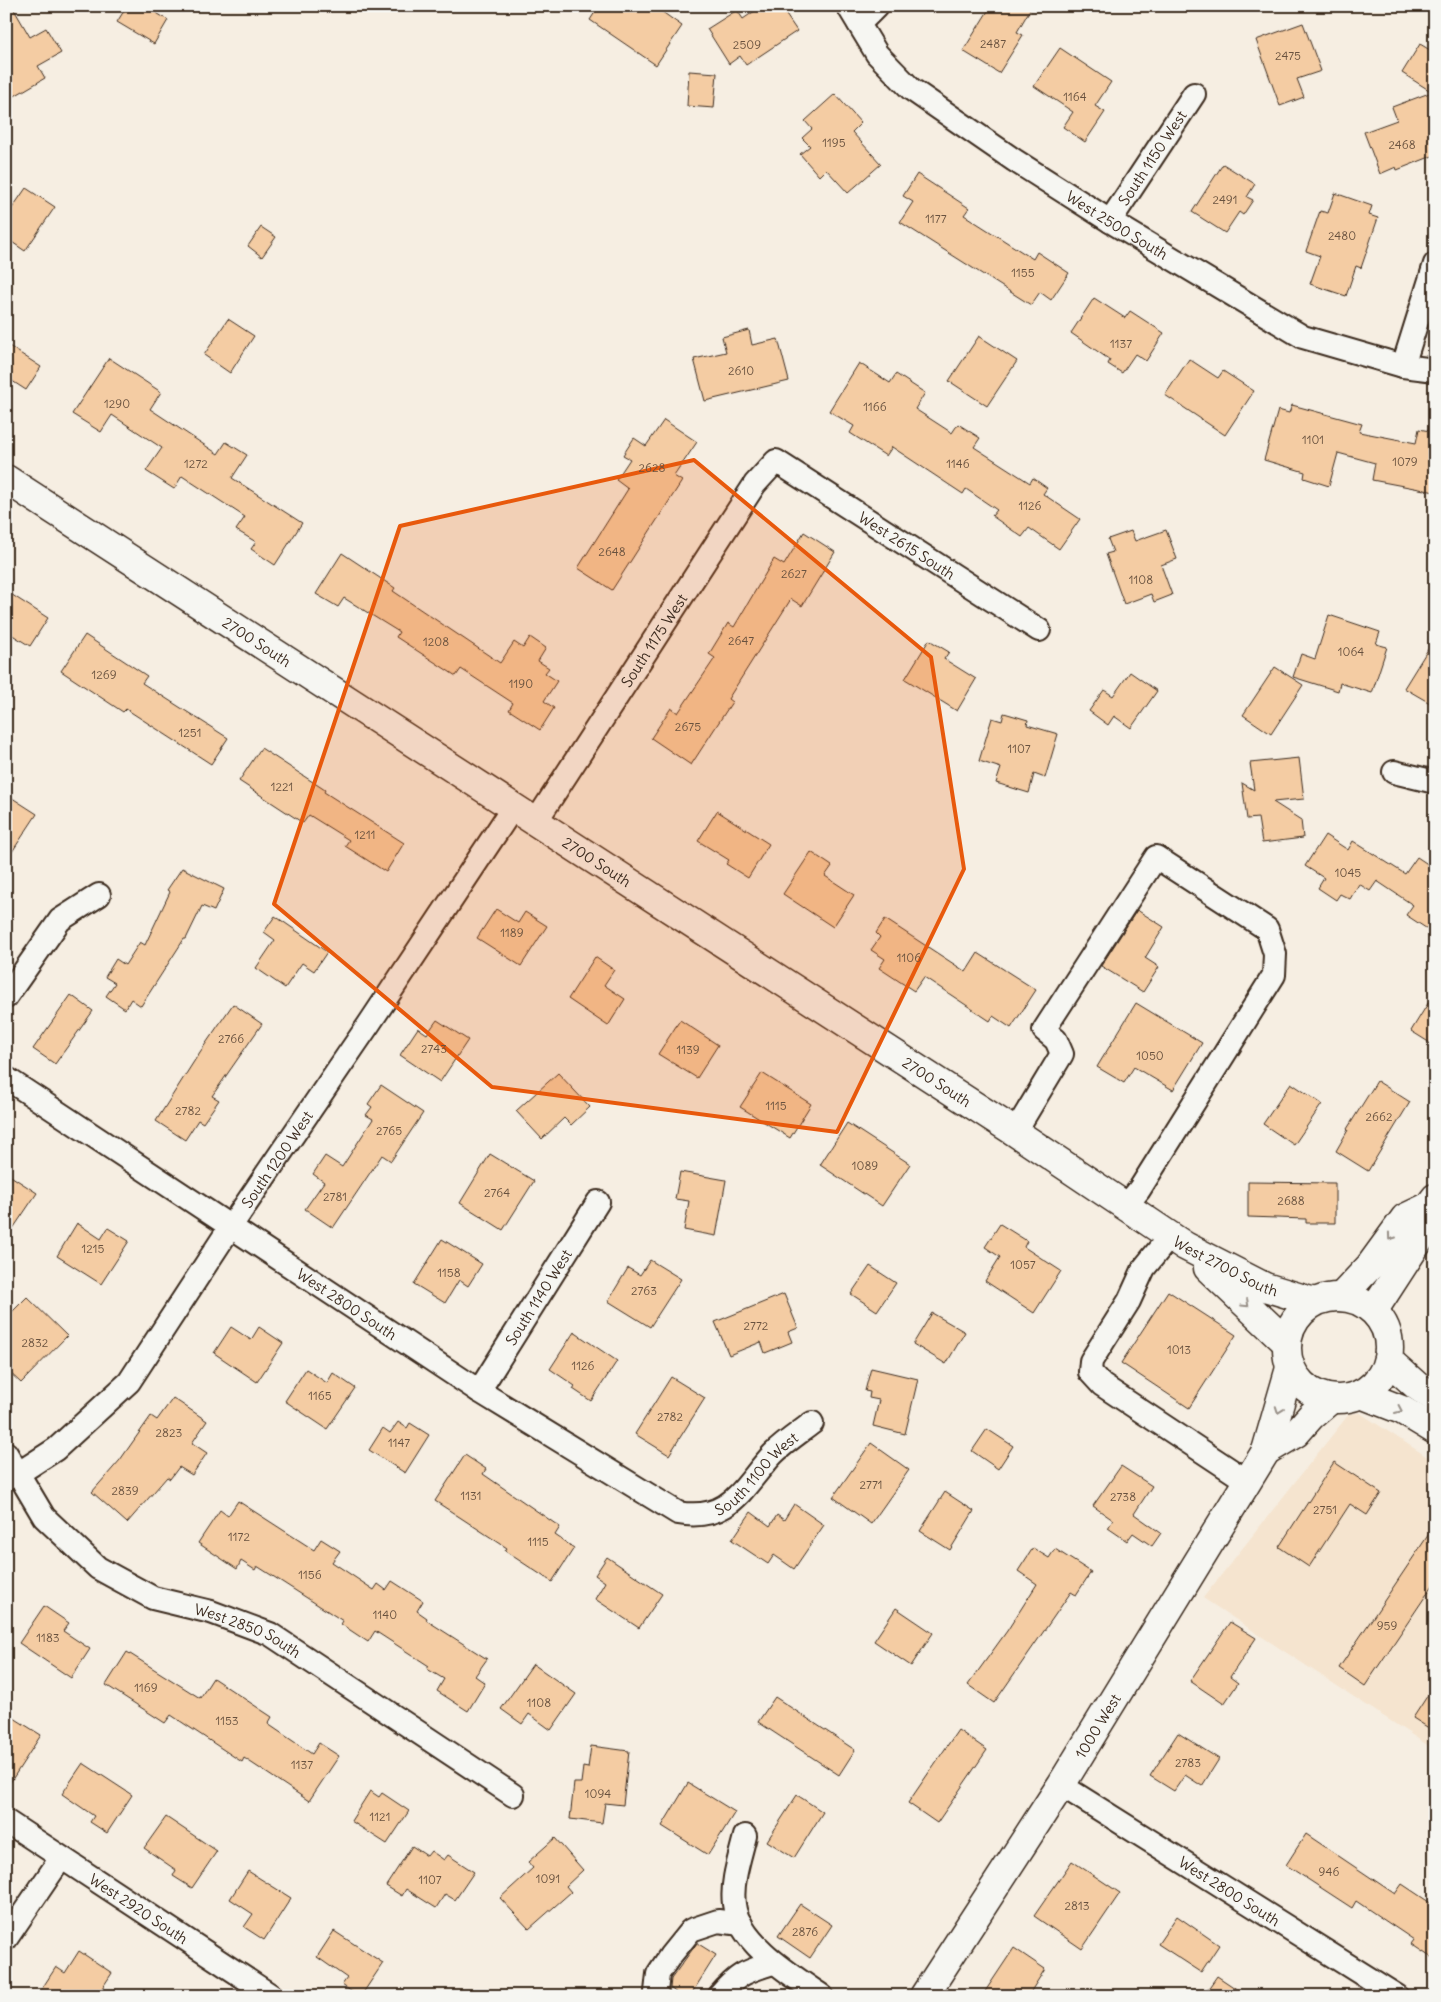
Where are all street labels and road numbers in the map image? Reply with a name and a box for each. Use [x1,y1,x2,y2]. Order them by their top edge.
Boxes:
street label: South 1150 West [1114,107,1190,209]
street label: West 2500 South [1063,186,1172,263]
street label: West 2615 South [855,507,959,583]
street label: South 1175 West [616,590,691,690]
street label: 2700 South [219,612,295,671]
street label: 2700 South [559,832,635,891]
street label: 2700 South [899,1052,975,1111]
street label: South 1200 West [237,1107,317,1211]
street label: West 2700 South [1170,1231,1281,1300]
street label: South 1140 West [501,1245,575,1349]
street label: West 2800 South [293,1264,401,1344]
street label: South 1100 West [711,1428,801,1519]
street label: West 2850 South [193,1599,305,1662]
street label: 1000 West [1070,1690,1124,1762]
street label: West 2800 South [1175,1852,1284,1930]
street label: West 2920 South [86,1869,192,1948]

